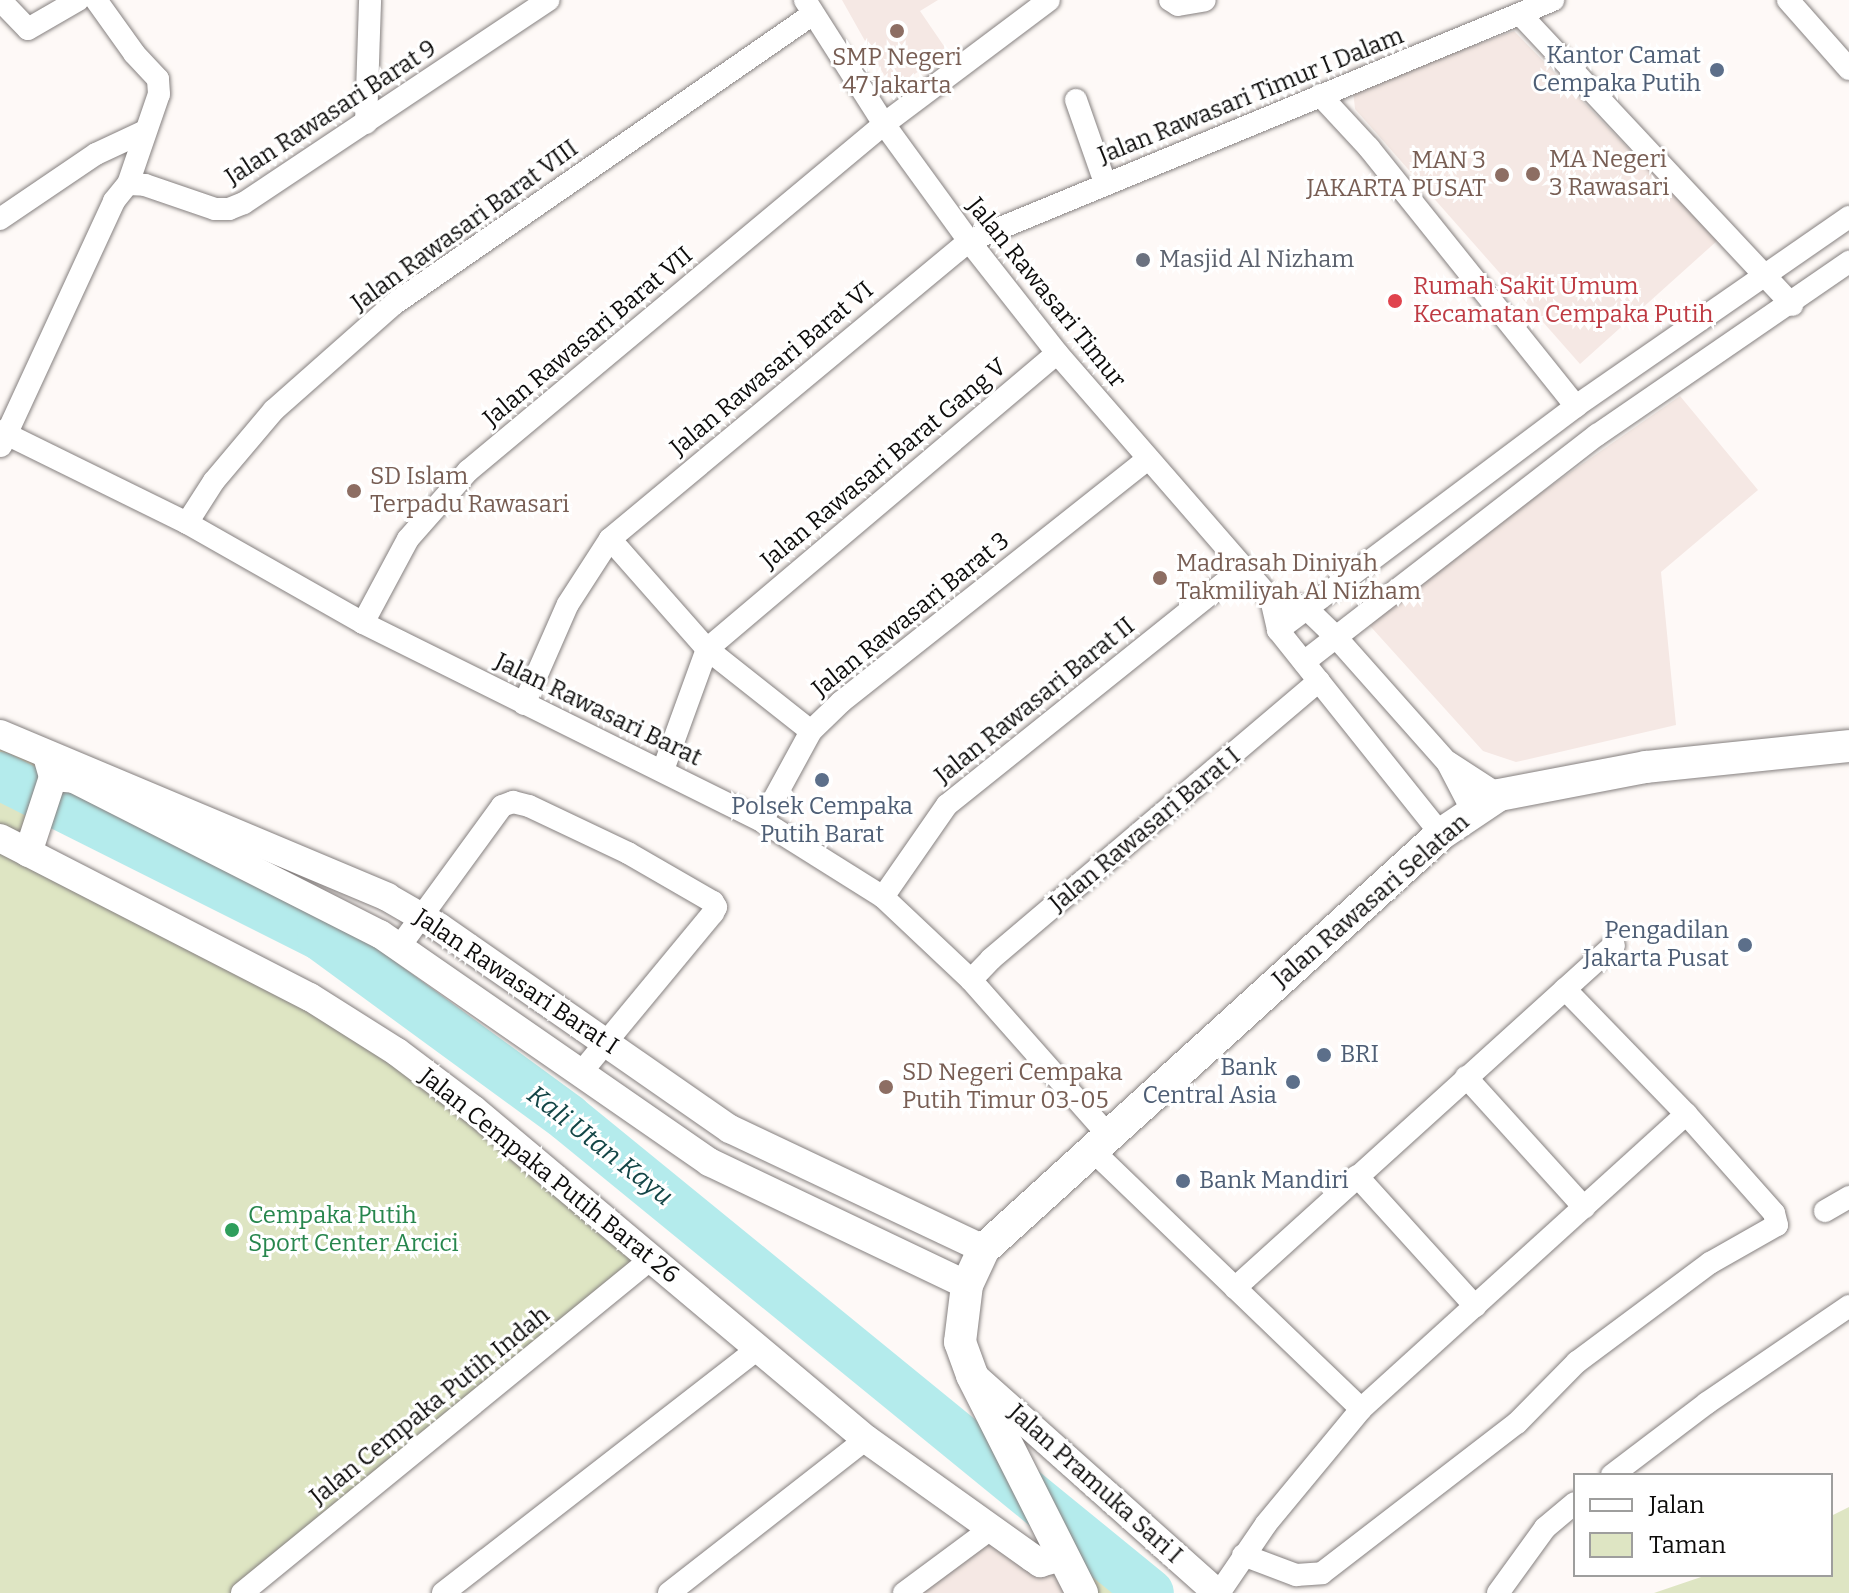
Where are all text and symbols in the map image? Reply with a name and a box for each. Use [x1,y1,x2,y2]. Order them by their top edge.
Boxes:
marker: SMP Negeri 47 Jakarta [888,22,906,40]
street label: Jalan Rawasari Timur I Dalam [1094,22,1408,170]
street label: Jalan Rawasari Barat 9 [220,34,442,192]
place label: Kantor Camat Cempaka Putih [1532,42,1701,98]
place label: SMP Negeri 47 Jakarta [832,44,962,100]
marker: Kantor Camat Cempaka Putih [1708,61,1726,79]
street label: Jalan Rawasari Barat VIII [346,134,584,318]
place label: MA Negeri 3 Rawasari [1549,146,1669,202]
place label: MAN 3 JAKARTA PUSAT [1307,147,1486,203]
marker: MA Negeri 3 Rawasari [1524,165,1542,183]
marker: MAN 3 JAKARTA PUSAT [1493,166,1511,184]
street label: Jalan Rawasari Timur [961,192,1131,394]
street label: Jalan Rawasari Barat VII [478,241,698,433]
place label: Masjid Al Nizham [1159,246,1354,274]
marker: Masjid Al Nizham [1134,251,1152,269]
place label: Rumah Sakit Umum Kecamatan Cempaka Putih [1413,273,1713,329]
street label: Jalan Rawasari Barat VI [665,276,879,462]
marker: Rumah Sakit Umum Kecamatan Cempaka Putih [1384,290,1406,312]
street label: Jalan Rawasari Barat Gang V [755,353,1013,575]
place label: SD Islam Terpadu Rawasari [370,463,569,519]
marker: SD Islam Terpadu Rawasari [345,482,363,500]
street label: Jalan Rawasari Barat 3 [807,527,1015,703]
place label: Madrasah Diniyah Takmiliyah Al Nizham [1176,550,1421,606]
marker: Madrasah Diniyah Takmiliyah Al Nizham [1151,569,1169,587]
street label: Jalan Rawasari Barat II [929,612,1141,790]
street label: Jalan Rawasari Barat [490,647,706,773]
street label: Jalan Rawasari Barat I [1044,742,1246,918]
marker: Polsek Cempaka Putih Barat [813,771,831,789]
place label: Polsek Cempaka Putih Barat [731,793,913,849]
street label: Jalan Rawasari Selatan [1267,808,1475,994]
street label: Jalan Rawasari Barat I [409,903,623,1061]
place label: Pengadilan Jakarta Pusat [1583,917,1729,973]
marker: Pengadilan Jakarta Pusat [1736,936,1754,954]
place label: BRI [1340,1041,1379,1069]
marker: BRI [1315,1046,1333,1064]
place label: Bank Central Asia [1142,1054,1277,1110]
place label: SD Negeri Cempaka Putih Timur 03-05 [902,1059,1123,1115]
street label: Jalan Cempaka Putih Barat 26 [413,1062,685,1290]
marker: Bank Central Asia [1284,1073,1302,1091]
marker: SD Negeri Cempaka Putih Timur 03-05 [877,1078,895,1096]
water label: Kali Utan Kayu [521,1079,679,1213]
place label: Bank Mandiri [1199,1167,1349,1195]
marker: Bank Mandiri [1174,1172,1192,1190]
place label: Cempaka Putih Sport Center Arcici [248,1202,459,1258]
marker: Cempaka Putih Sport Center Arcici [223,1221,241,1239]
street label: Jalan Cempaka Putih Indah [305,1301,555,1511]
street label: Jalan Pramuka Sari I [1002,1398,1188,1570]
legend [1573,1473,1833,1577]
text: Jalan [1649,1491,1704,1519]
text: Taman [1649,1531,1726,1559]

